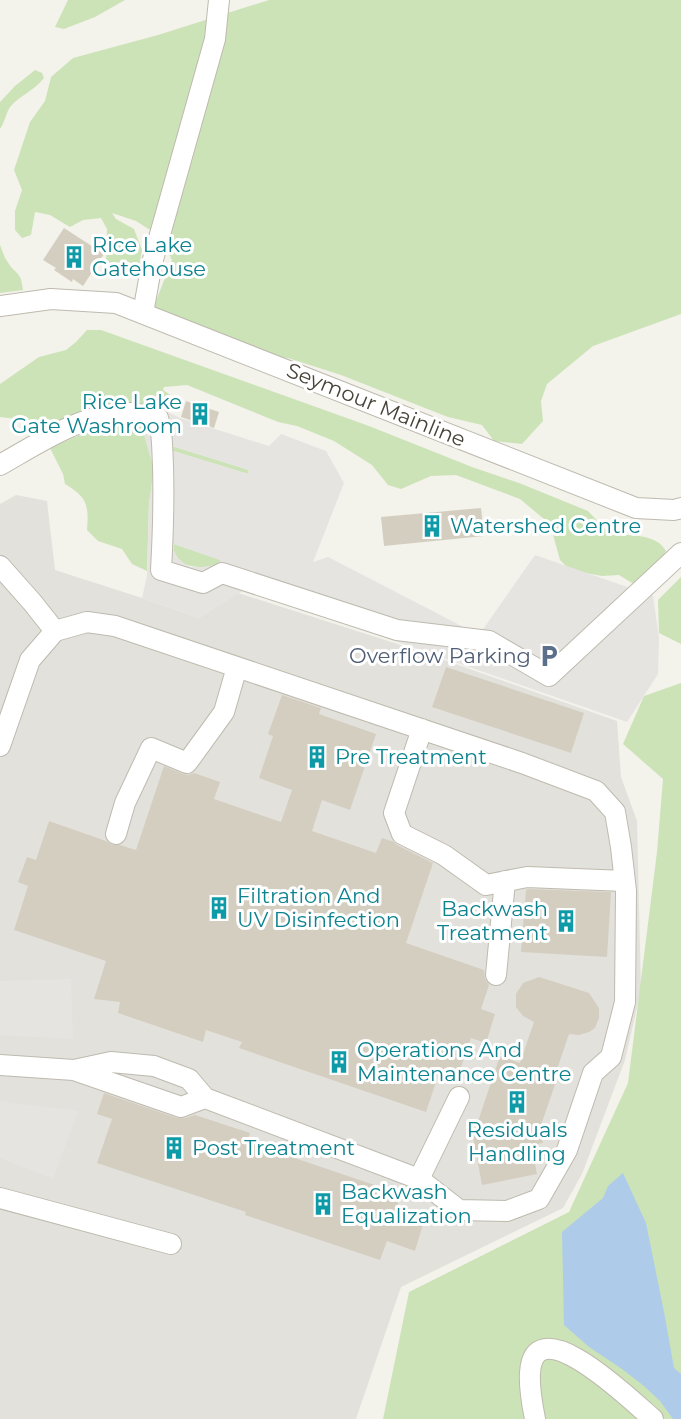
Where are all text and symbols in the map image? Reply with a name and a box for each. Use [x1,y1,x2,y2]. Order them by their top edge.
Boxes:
place label: Rice Lake Gatehouse [92,232,206,281]
building icon: Rice Lake Gatehouse [61,244,87,270]
street label: Seymour Mainline [283,357,469,452]
place label: Rice Lake Gate Washroom [11,389,182,438]
building icon: Rice Lake Gate Washroom [187,401,213,427]
building icon: Watershed Centre [419,513,445,539]
place label: Watershed Centre [450,513,641,538]
place label: Overflow Parking [349,643,531,668]
parking icon: Overflow Parking [536,643,562,669]
building icon: Pre Treatment [304,744,330,770]
place label: Pre Treatment [335,744,487,769]
place label: Filtration And UV Disinfection [237,883,400,932]
building icon: Filtration And UV Disinfection [206,895,232,921]
place label: Backwash Treatment [437,896,548,945]
building icon: Backwash Treatment [553,908,579,934]
place label: Operations And Maintenance Centre [357,1037,571,1086]
building icon: Operations And Maintenance Centre [326,1049,352,1075]
building icon: Residuals Handling [504,1089,530,1115]
place label: Residuals Handling [467,1117,567,1166]
building icon: Post Treatment [161,1135,187,1161]
place label: Post Treatment [192,1135,355,1160]
place label: Backwash Equalization [341,1179,472,1228]
building icon: Backwash Equalization [310,1191,336,1217]

